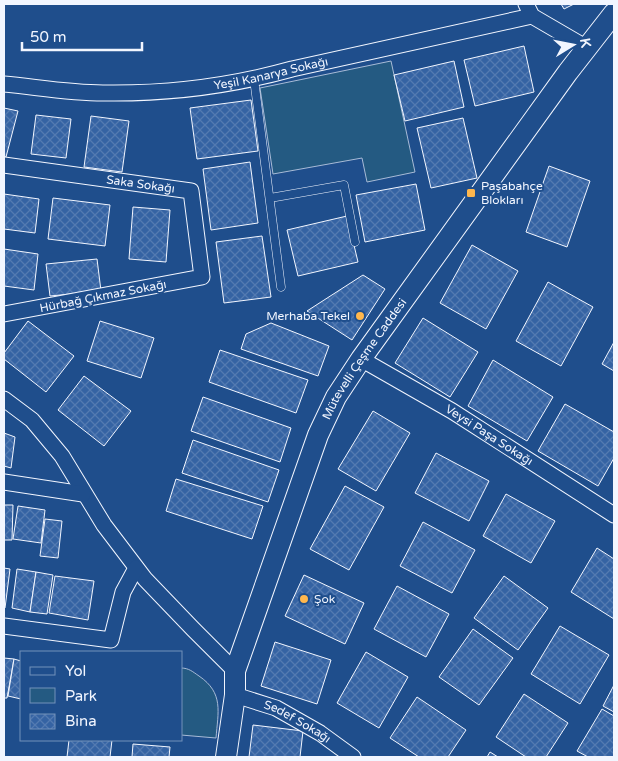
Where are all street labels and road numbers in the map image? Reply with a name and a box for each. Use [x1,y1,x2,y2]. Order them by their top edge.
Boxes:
street label: Yeşil Kanarya Sokağı [213,54,329,93]
street label: Saka Sokağı [106,172,176,196]
street label: Hürbağ Çıkmaz Sokağı [38,277,168,315]
street label: Mütevelli Çeşme Caddesi [319,296,409,422]
street label: Veysi Paşa Sokağı [443,402,536,468]
street label: Sedef Sokağı [262,698,334,746]

